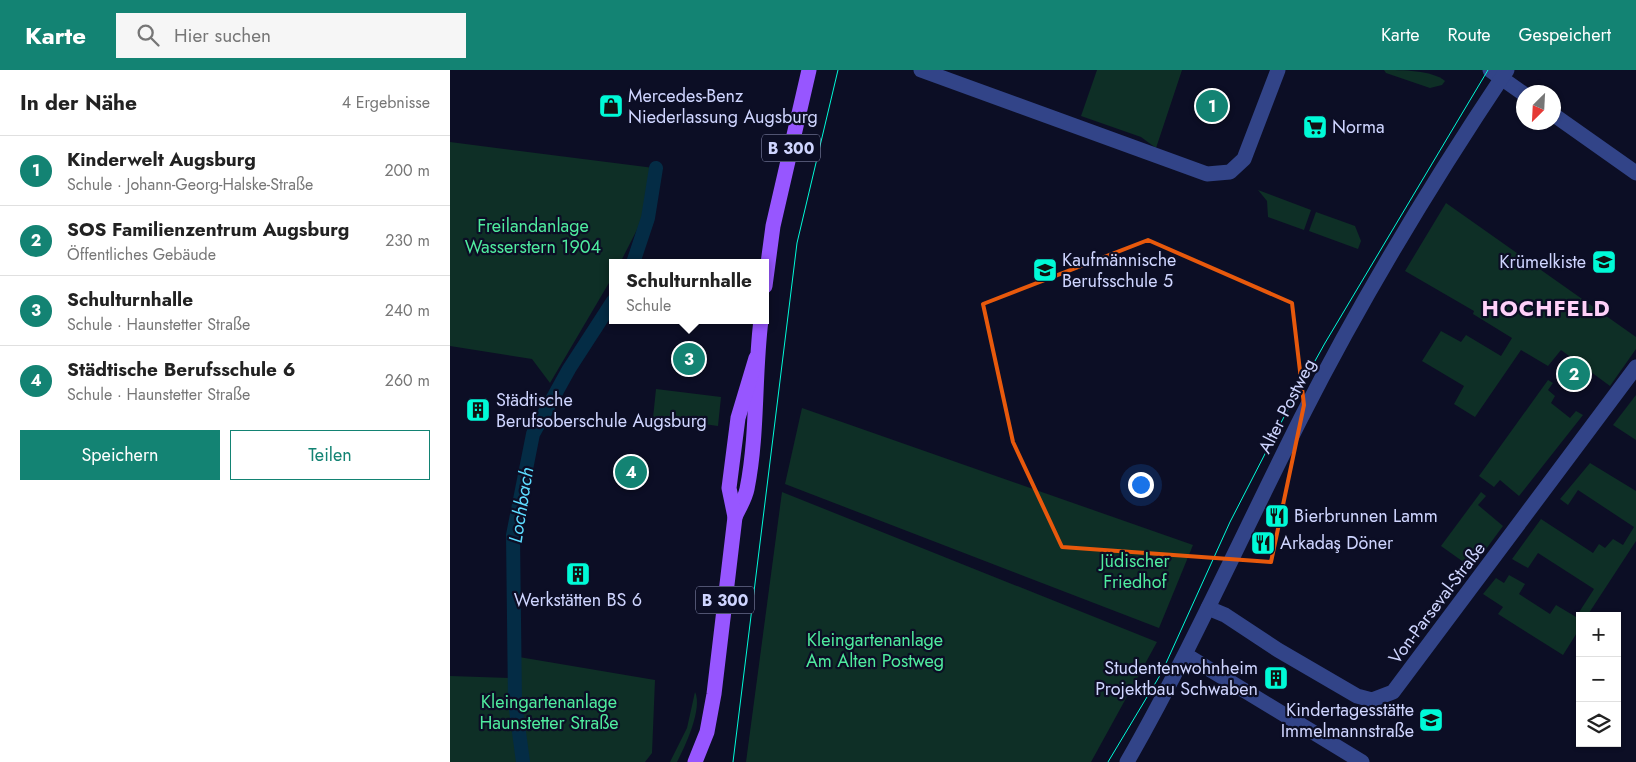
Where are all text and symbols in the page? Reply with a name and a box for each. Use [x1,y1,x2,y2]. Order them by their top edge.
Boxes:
search box [116,13,466,58]
text: Karte [25,18,86,53]
icon: search [134,21,162,49]
text: Hier suchen [174,22,271,49]
text: Karte [1381,22,1420,48]
text: Route [1448,22,1490,48]
text: Gespeichert [1518,22,1611,48]
place label: Mercedes-Benz Niederlassung Augsburg [628,83,818,130]
north arrow [1516,85,1561,130]
pin: 1 [1196,87,1228,125]
text: In der Nähe [20,88,137,118]
text: 4 Ergebnisse [342,91,430,114]
shop icon: Mercedes-Benz Niederlassung Augsburg [598,93,624,119]
supermarket icon: Norma [1302,114,1328,140]
place label: Norma [1332,114,1385,140]
road number: B 300 [762,134,820,162]
text: Kinderwelt Augsburg [67,146,256,173]
text: 1 [32,159,40,182]
text: 200 m [384,159,430,182]
text: Schule · Johann-Georg-Halske-Straße [67,173,313,196]
park label: Freilandanlage Wasserstern 1904 [465,213,601,260]
text: SOS Familienzentrum Augsburg [67,216,349,243]
text: 2 [31,229,41,252]
text: 230 m [385,229,430,252]
text: Öffentliches Gebäude [67,243,216,266]
place label: Kaufmännische Berufsschule 5 [1062,247,1176,294]
place label: Krümelkiste [1499,249,1586,275]
school or university icon: Krümelkiste [1591,249,1617,275]
school or university icon: Kaufmännische Berufsschule 5 [1032,257,1058,283]
popup [609,259,769,324]
text: Schulturnhalle [626,267,752,294]
text: Schulturnhalle [67,286,193,313]
district label: HOCHFELD [1481,292,1611,324]
text: Schule [626,294,671,317]
text: 3 [31,299,41,322]
text: 240 m [385,299,430,322]
text: Schule · Haunstetter Straße [67,313,250,336]
pin: 3 [673,340,705,378]
street label: Alter Postweg [1252,354,1322,458]
pin: 2 [1558,355,1590,393]
text: Städtische Berufsschule 6 [67,356,295,383]
text: 4 [30,369,42,392]
text: 260 m [385,369,430,392]
text: Schule · Haunstetter Straße [67,383,250,406]
place label: Städtische Berufsoberschule Augsburg [496,387,707,434]
building icon: Städtische Berufsoberschule Augsburg [465,397,491,423]
button: Speichern [20,430,220,480]
button: Teilen [230,430,430,480]
pin: 4 [615,453,647,491]
water label: Lochbach [502,465,540,545]
your location [1128,472,1154,498]
restaurant icon: Bierbrunnen Lamm [1264,503,1290,529]
place label: Bierbrunnen Lamm [1294,503,1438,529]
restaurant icon: Arkadaş Döner [1250,530,1276,556]
place label: Arkadaş Döner [1280,530,1394,556]
street label: Von-Parseval-Straße [1382,537,1492,669]
park label: Jüdischer Friedhof [1098,548,1171,595]
building icon: Werkstätten BS 6 [565,561,591,587]
road number: B 300 [696,586,754,614]
place label: Werkstätten BS 6 [514,587,642,613]
map controls [1576,612,1621,747]
button: + [1576,612,1621,657]
park label: Kleingartenanlage Am Alten Postweg [806,627,944,674]
place label: Studentenwohnheim Projektbau Schwaben [1095,655,1258,702]
button: − [1576,657,1621,702]
building icon: Studentenwohnheim Projektbau Schwaben [1263,665,1289,691]
park label: Kleingartenanlage Haunstetter Straße [479,689,619,736]
place label: Kindertagesstätte Immelmannstraße [1281,697,1414,744]
button: layers [1576,702,1621,747]
school or university icon: Kindertagesstätte Immelmannstraße [1418,707,1444,733]

